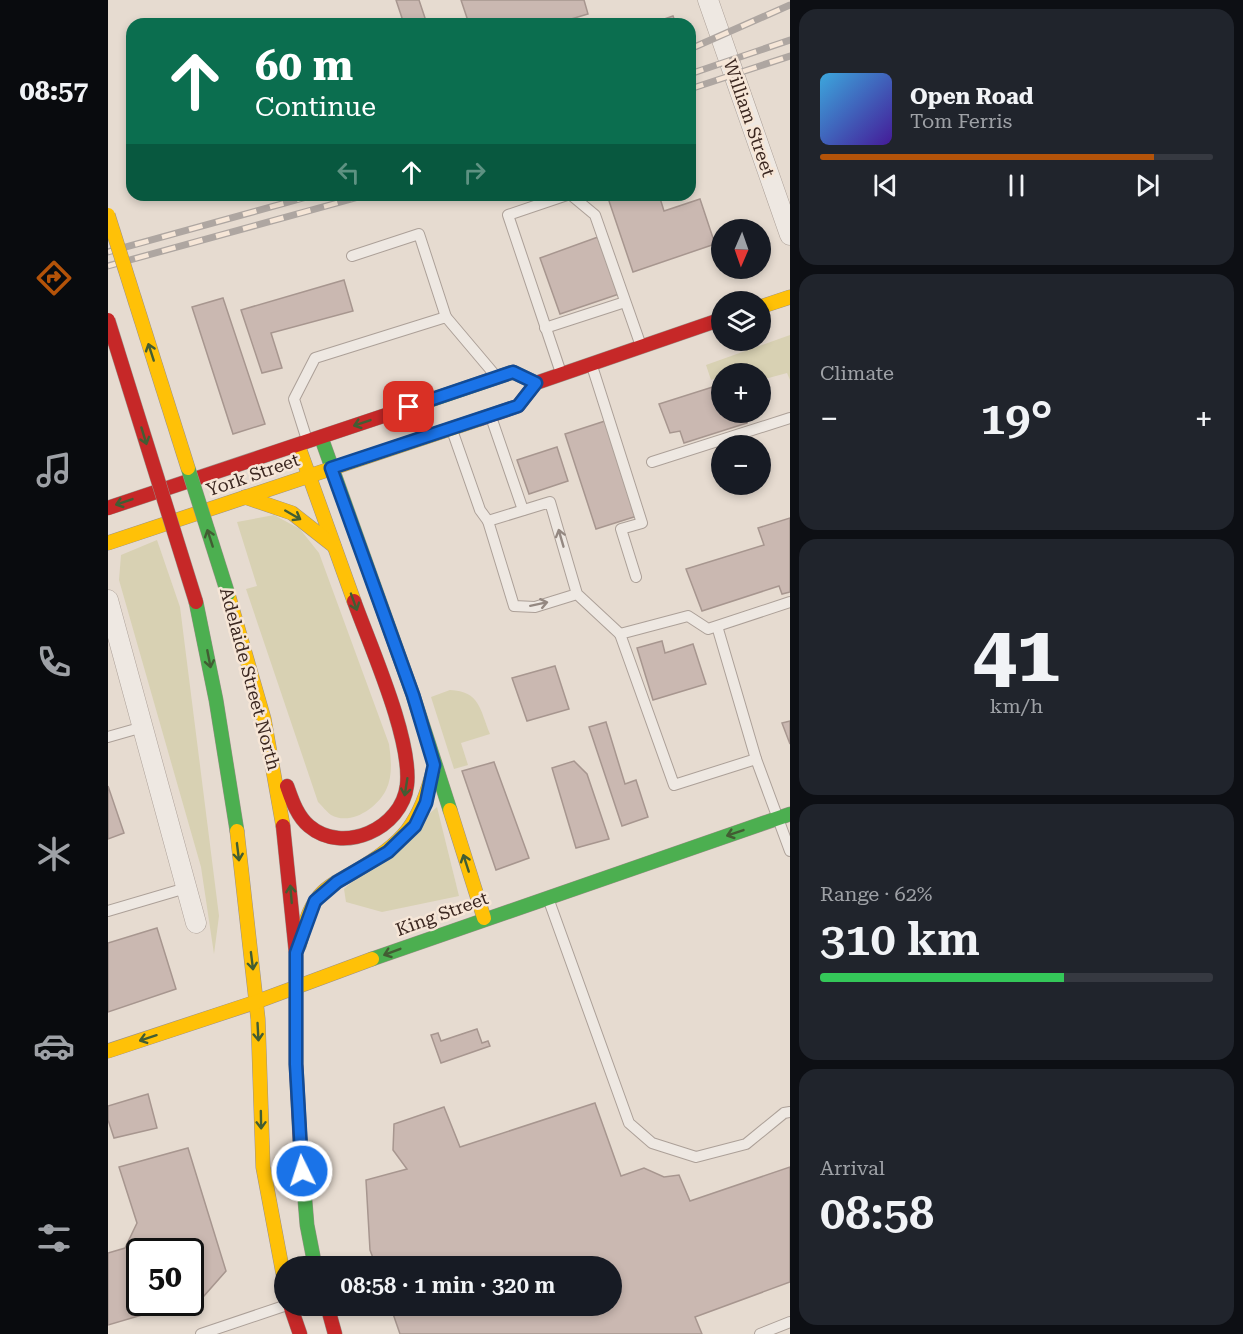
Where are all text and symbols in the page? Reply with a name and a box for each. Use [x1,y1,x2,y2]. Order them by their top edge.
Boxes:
text: 60 m [255,41,353,90]
icon: ahead [156,42,234,120]
street label: William Street [719,56,780,180]
text: 08:57 [20,75,88,107]
text: Open Road [910,84,1033,109]
text: Continue [255,91,376,123]
text: Tom Ferris [910,109,1012,133]
icon: left [332,156,365,189]
icon: ahead [395,156,428,189]
icon: right [458,156,491,189]
icon: previous [869,169,902,202]
icon: pause [1000,169,1033,202]
icon: next [1131,169,1164,202]
north arrow [711,219,771,279]
map controls [711,219,771,495]
icon: directions [33,257,75,299]
button: layers [711,291,771,351]
one-way arrow [145,343,156,362]
text: Climate [820,361,894,385]
button: + [711,363,771,423]
pin [383,381,434,432]
icon: arrive [392,390,425,423]
text: 19° [980,392,1053,445]
text: − [820,399,838,438]
text: + [1195,399,1213,438]
one-way arrow [353,418,372,429]
one-way arrow [140,426,151,445]
button: − [711,435,771,495]
icon: music [33,449,75,491]
street label: York Street [204,449,302,500]
one-way arrow [115,497,134,508]
one-way arrow [284,509,301,521]
one-way arrow [554,528,566,547]
one-way arrow [204,529,215,548]
street label: Adelaide Street North [216,585,285,773]
one-way arrow [349,592,360,610]
one-way arrow [529,598,549,609]
text: 41 [973,609,1060,700]
icon: phone [33,641,75,683]
one-way arrow [204,649,215,668]
text: km/h [990,694,1043,718]
one-way arrow [400,777,411,797]
one-way arrow [726,829,745,840]
icon: climate [33,833,75,875]
one-way arrow [232,841,243,861]
one-way arrow [460,854,471,873]
text: Range · 62% [820,882,932,906]
one-way arrow [285,885,296,905]
street label: King Street [393,887,491,940]
text: 310 km [820,913,980,966]
one-way arrow [383,947,402,958]
one-way arrow [246,951,257,971]
one-way arrow [252,1021,263,1041]
icon: car [33,1025,75,1067]
one-way arrow [140,1033,158,1044]
one-way arrow [255,1110,267,1130]
position arrow [270,1139,334,1203]
text: Arrival [820,1156,885,1180]
text: 08:58 [820,1187,934,1240]
icon: filters [33,1217,75,1259]
speed limit sign: 50 [126,1238,204,1316]
text: 08:58 · 1 min · 320 m [341,1273,555,1298]

